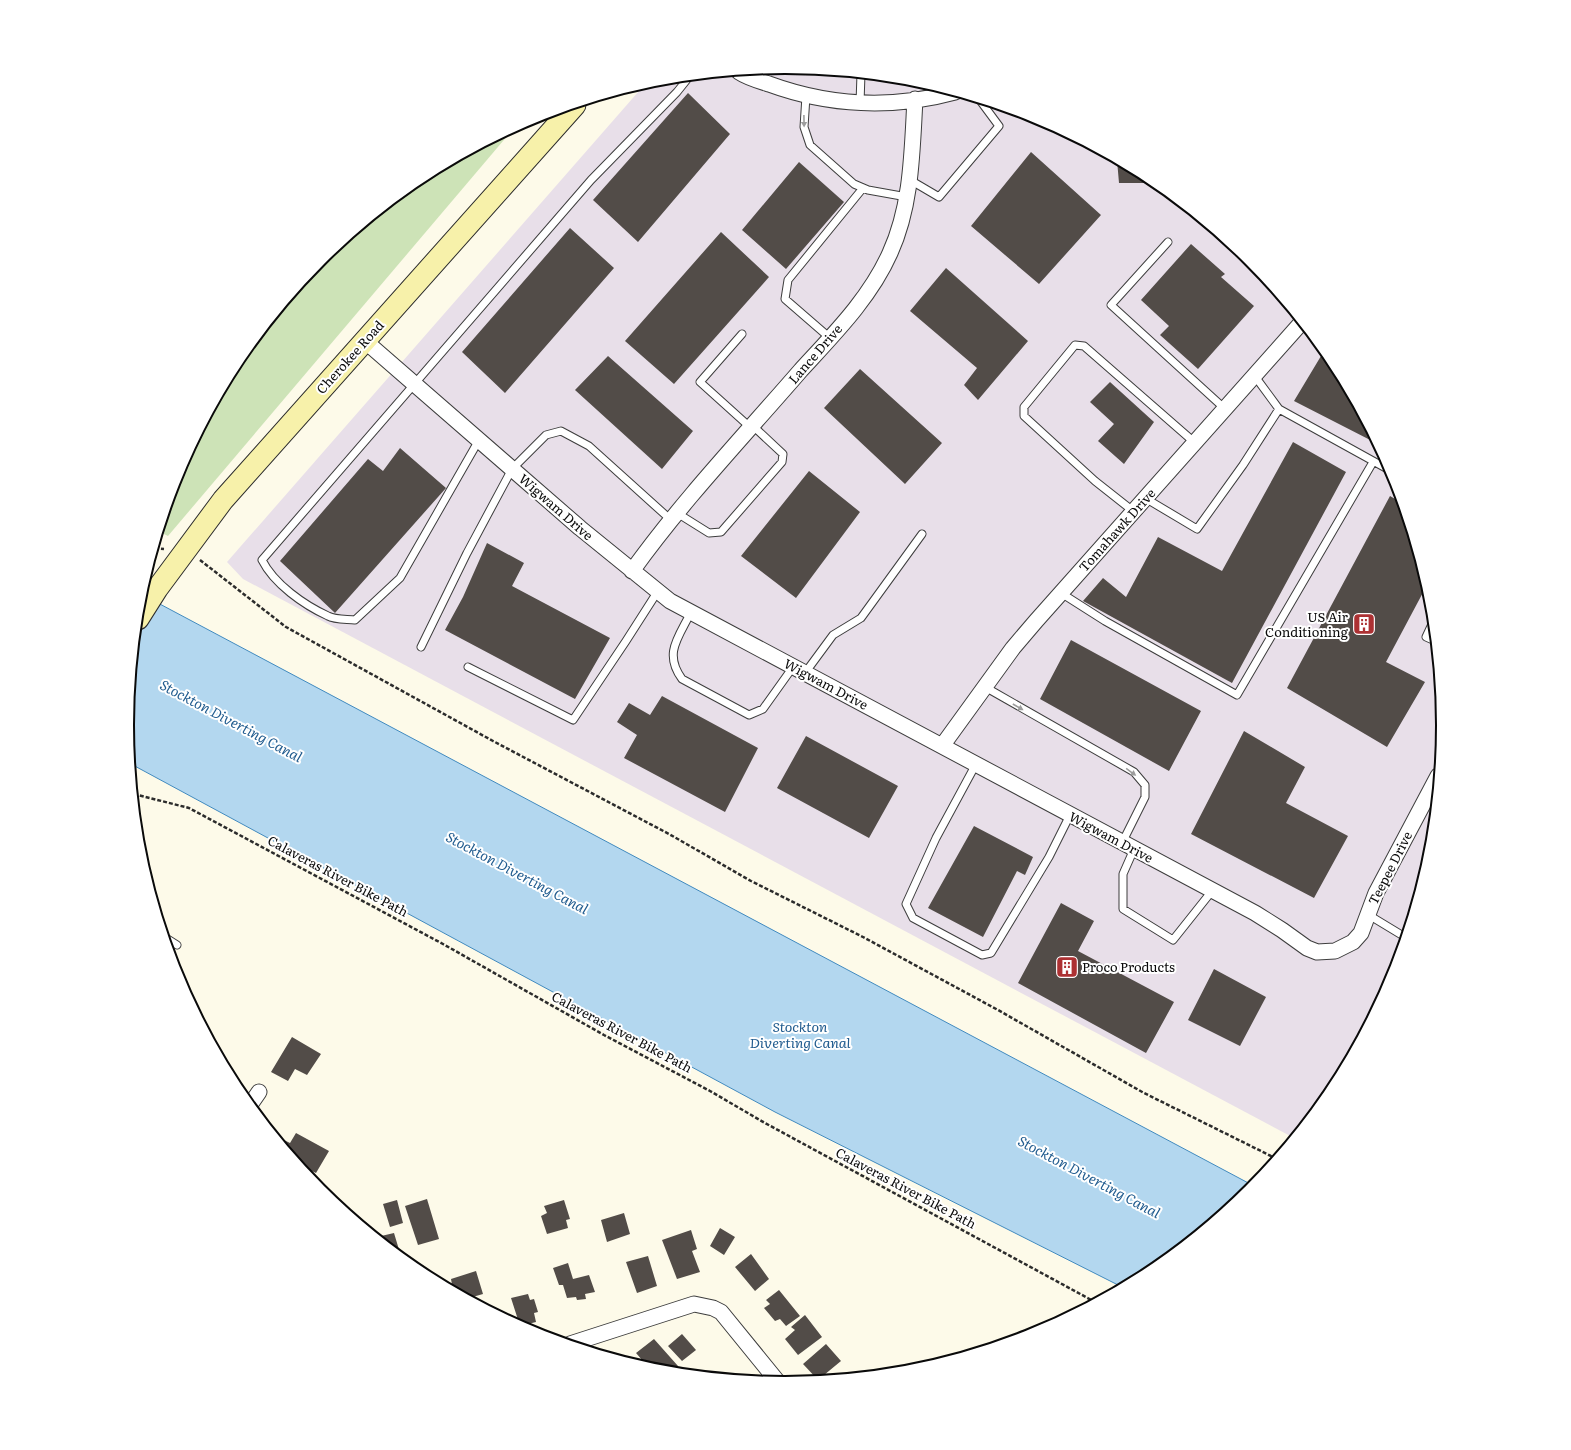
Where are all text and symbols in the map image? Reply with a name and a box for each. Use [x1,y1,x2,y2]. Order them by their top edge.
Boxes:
one-way arrow [801,115,807,128]
street label: Cherokee Road [311,316,388,398]
street label: Lance Drive [783,319,846,388]
street label: Wigwam Drive [515,469,598,544]
street label: Tomahawk Drive [1074,484,1159,576]
place label: US Air Conditioning [1265,607,1349,641]
building icon: US Air Conditioning [1351,611,1377,637]
street label: Wigwam Drive [781,653,872,714]
water label: Stockton Diverting Canal [157,674,306,766]
one-way arrow [1013,703,1024,710]
one-way arrow [1126,768,1136,776]
street label: Wigwam Drive [1066,806,1157,867]
water label: Stockton Diverting Canal [443,826,592,918]
street label: Teepee Drive [1363,827,1416,908]
street label: Calaveras River Bike Path [265,830,412,921]
building icon: Proco Products [1054,954,1080,980]
place label: Proco Products [1082,957,1175,976]
street label: Calaveras River Bike Path [549,986,696,1077]
water label: Stockton Diverting Canal [749,1016,851,1052]
water label: Stockton Diverting Canal [1015,1130,1164,1222]
street label: Calaveras River Bike Path [833,1142,980,1233]

